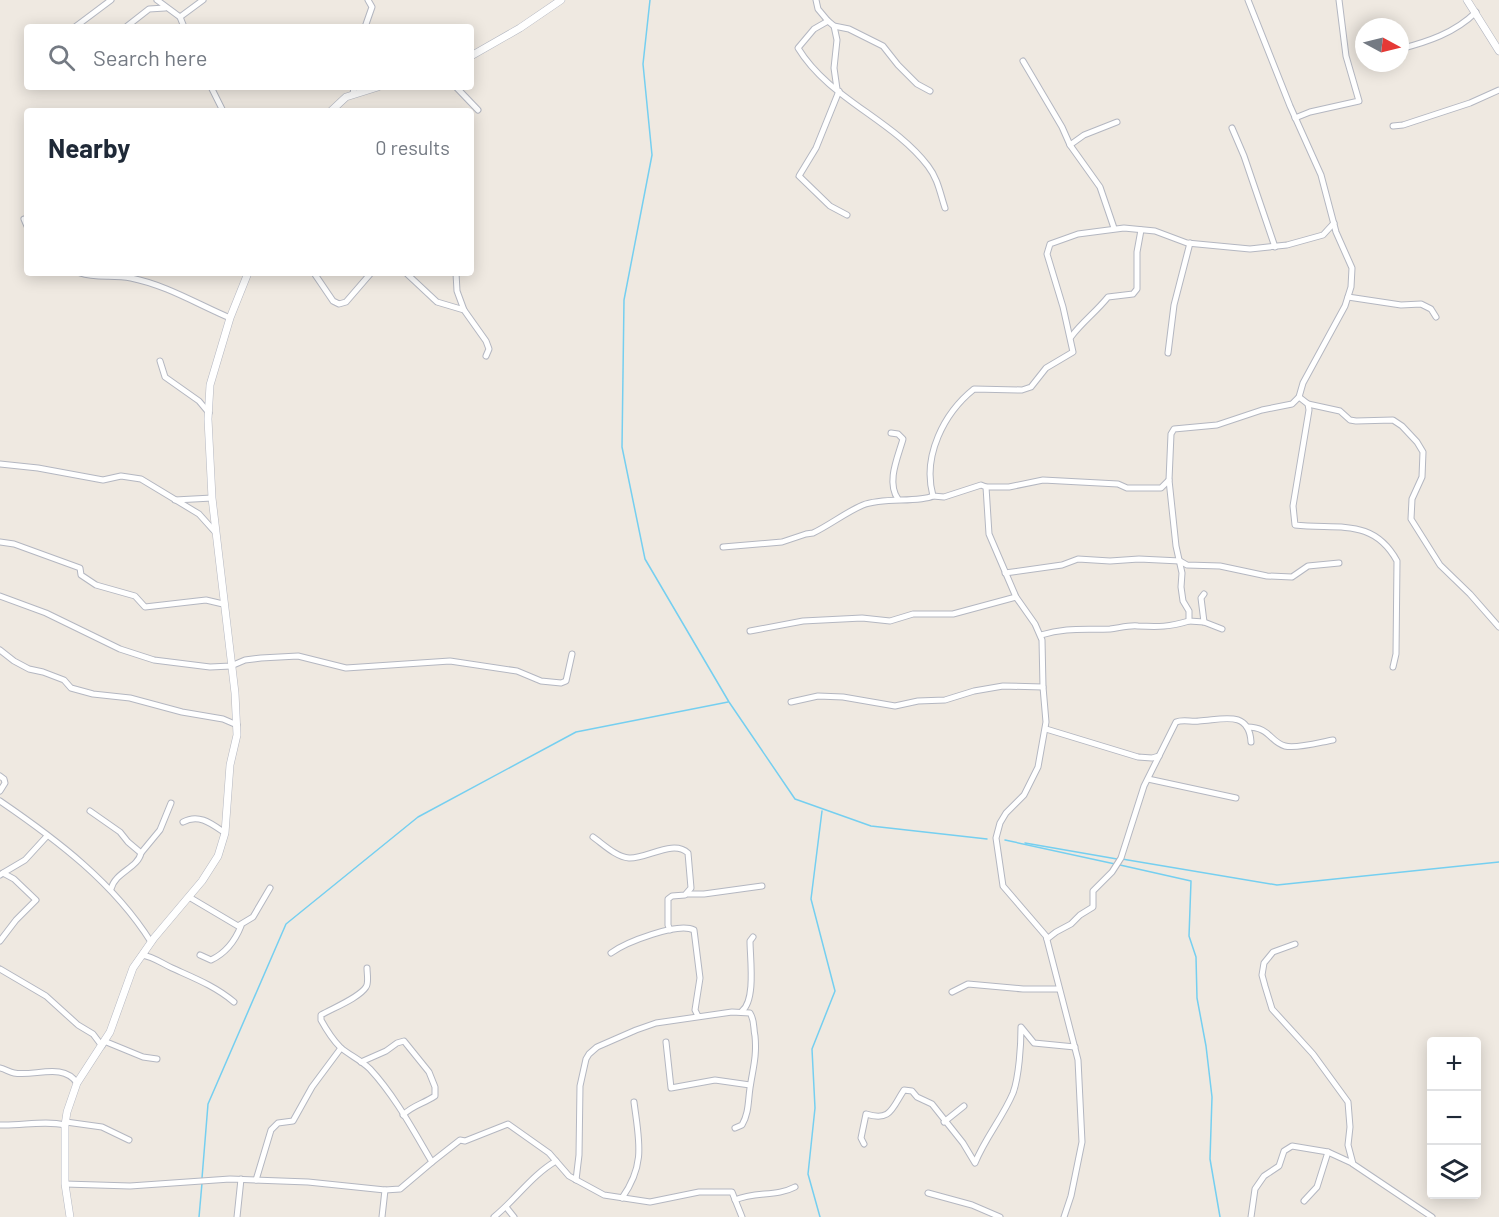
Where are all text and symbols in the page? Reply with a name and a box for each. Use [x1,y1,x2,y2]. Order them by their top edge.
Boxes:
north arrow [1355,18,1409,72]
search box [24,24,474,90]
icon: search [45,41,78,74]
text: Search here [93,44,207,70]
text: Nearby [48,132,130,163]
text: 0 results [375,135,450,159]
map controls [1427,1037,1481,1199]
button: + [1427,1037,1481,1091]
button: − [1427,1091,1481,1145]
button: layers [1427,1145,1481,1199]

